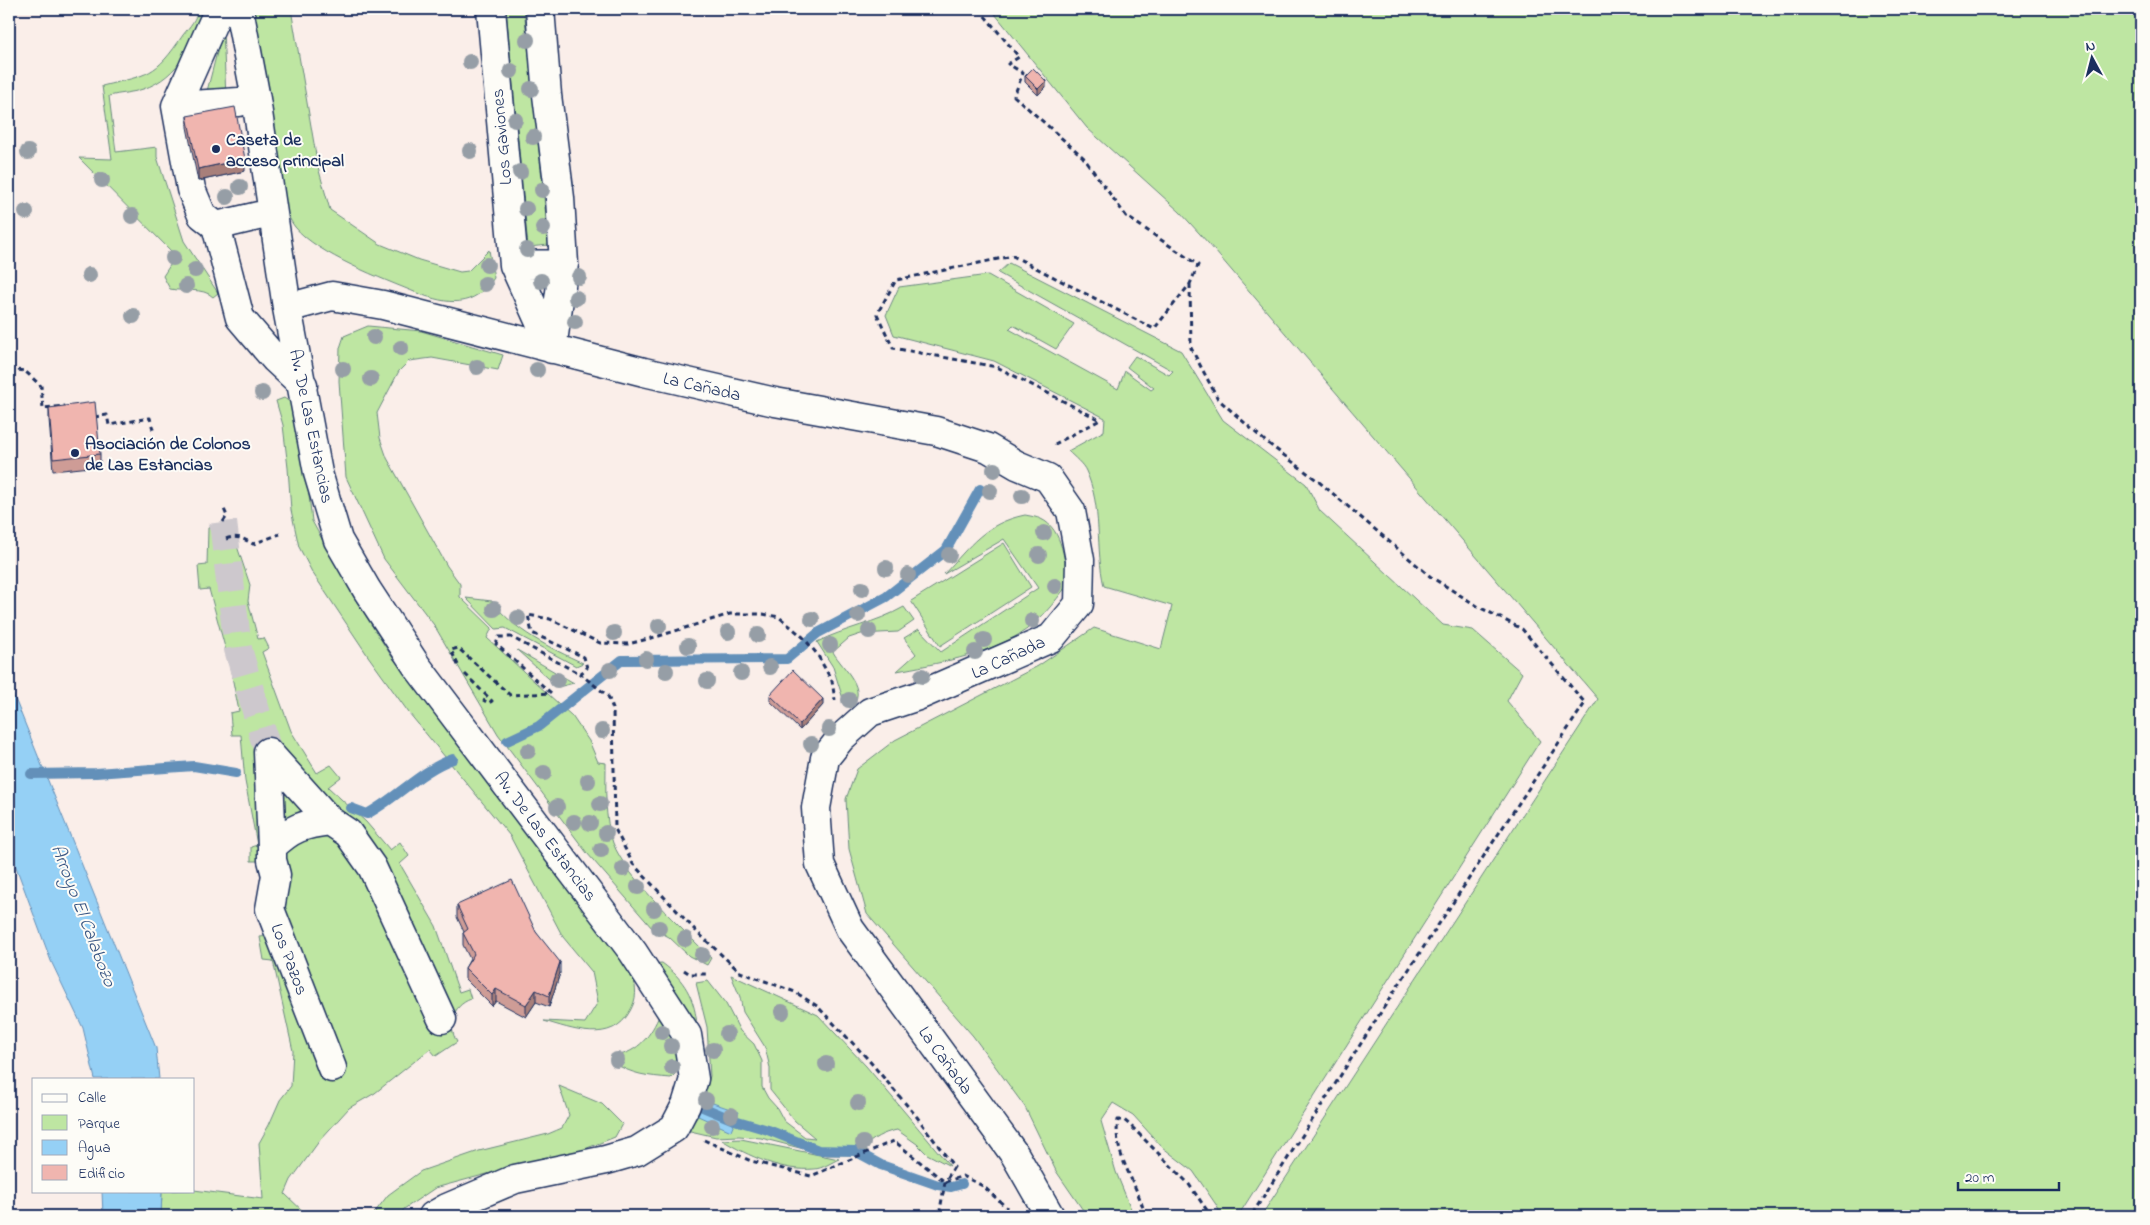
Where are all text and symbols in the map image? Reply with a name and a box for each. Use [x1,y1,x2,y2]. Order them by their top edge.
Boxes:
north arrow [2068,32,2118,82]
text: N [2085,36,2097,58]
street label: Los Gaviones [486,88,520,186]
place label: Caseta de acceso principal [226,128,344,175]
marker: Caseta de acceso principal [210,143,222,155]
street label: Av. De Las Estancias [281,347,339,506]
street label: La Cañada [660,366,743,409]
place label: Asociación de Colonos de Las Estancias [85,432,251,479]
marker: Asociación de Colonos de Las Estancias [69,447,81,459]
street label: La Cañada [968,630,1050,687]
street label: Av. De Las Estancias [487,767,602,908]
water label: Arroyo El Calabozo [43,841,123,992]
street label: Los Pazos [263,920,314,999]
street label: La Cañada [911,1022,978,1101]
legend [32,1078,195,1192]
text: Calle [78,1087,106,1109]
text: Parque [78,1113,120,1135]
text: Agua [78,1137,111,1160]
scale bar [1958,1160,2059,1192]
text: Edificio [78,1163,125,1185]
text: 20 m [1965,1167,1995,1189]

